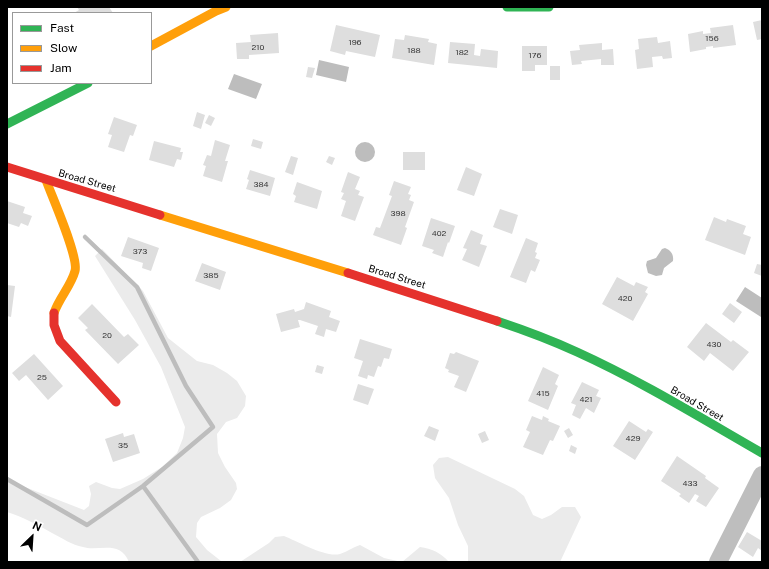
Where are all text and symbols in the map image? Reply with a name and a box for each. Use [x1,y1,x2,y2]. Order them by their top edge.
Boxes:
legend [12,12,152,84]
text: Fast [50,21,74,35]
house number: 156 [705,34,719,44]
house number: 196 [348,38,362,48]
text: Slow [50,41,77,55]
house number: 210 [252,43,264,53]
house number: 188 [407,46,421,56]
house number: 182 [455,48,469,58]
house number: 176 [529,51,541,61]
text: Jam [50,61,72,75]
street label: Broad Street [57,167,117,195]
house number: 384 [253,180,269,190]
house number: 398 [390,209,406,219]
house number: 402 [432,229,446,239]
house number: 373 [133,247,147,257]
street label: Broad Street [367,263,427,291]
house number: 385 [203,271,219,281]
house number: 420 [618,294,632,304]
house number: 20 [102,331,112,341]
house number: 430 [707,340,721,350]
house number: 25 [37,373,47,383]
street label: Broad Street [668,384,726,424]
house number: 415 [536,389,550,399]
house number: 421 [579,395,593,405]
house number: 429 [626,434,640,444]
house number: 35 [118,441,128,451]
house number: 433 [682,479,698,489]
north arrow [12,517,52,557]
text: N [31,519,44,533]

